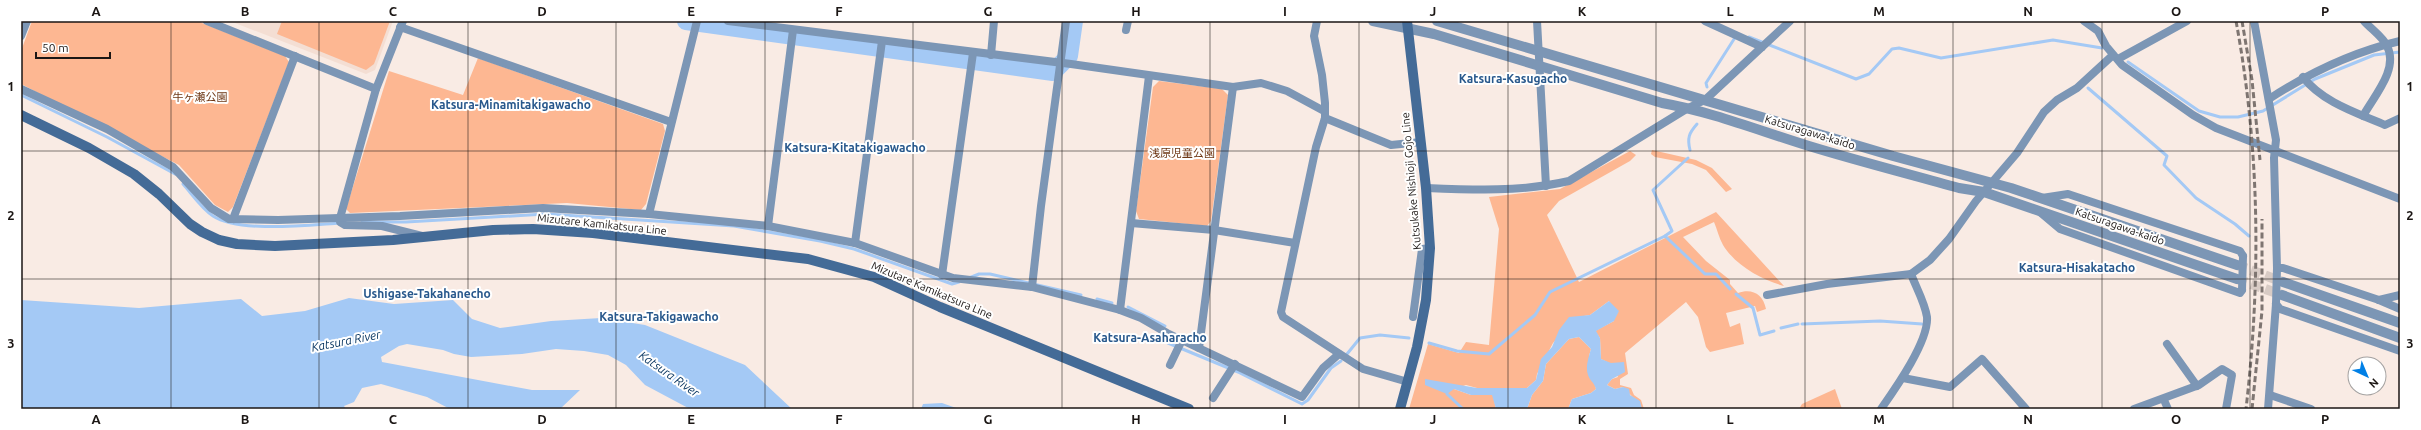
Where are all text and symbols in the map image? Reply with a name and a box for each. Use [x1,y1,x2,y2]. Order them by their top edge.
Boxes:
text: A [91,4,101,18]
text: B [241,4,250,18]
text: C [389,4,398,18]
text: D [537,4,547,18]
text: E [687,4,695,18]
text: F [835,4,843,18]
text: G [984,4,993,18]
text: H [1131,4,1141,18]
text: I [1283,4,1287,18]
text: J [1430,4,1436,18]
text: K [1578,4,1587,18]
text: L [1726,4,1734,18]
text: M [1873,4,1885,18]
text: N [2023,4,2033,18]
text: O [2171,4,2181,18]
text: P [2321,4,2329,18]
scale bar [36,34,110,60]
text: 50 m [42,41,69,54]
district label: Katsura-Kasugacho [1459,72,1567,85]
text: 1 [7,79,15,93]
text: 1 [2406,79,2414,93]
park label: 牛ヶ瀬公園 [173,91,228,103]
district label: Katsura-Minamitakigawacho [431,98,591,111]
street label: Kutsukake Nishioji Gojo Line [1399,112,1423,250]
street label: Katsuragawa-kaido [1763,113,1857,151]
district label: Katsura-Kitatakigawacho [784,141,926,154]
park label: 浅原児童公園 [1149,147,1215,159]
street label: Katsuragawa-kaido [2074,205,2166,247]
text: 2 [7,208,15,222]
text: 2 [2406,208,2414,222]
street label: Mizutare Kamikatsura Line [537,211,667,237]
street label: Mizutare Kamikatsura Line [870,259,994,321]
district label: Katsura-Hisakatacho [2019,261,2135,274]
district label: Ushigase-Takahanecho [363,287,491,300]
district label: Katsura-Takigawacho [599,310,719,323]
water label: Katsura River [310,327,382,354]
district label: Katsura-Asaharacho [1093,331,1207,344]
text: 3 [7,336,15,350]
text: 3 [2406,336,2414,350]
water label: Katsura River [637,348,702,399]
north arrow [2347,356,2387,396]
text: N [2367,376,2381,390]
text: A [91,412,101,426]
text: B [241,412,250,426]
text: C [389,412,398,426]
text: D [537,412,547,426]
text: E [687,412,695,426]
text: F [835,412,843,426]
text: G [984,412,993,426]
text: H [1131,412,1141,426]
text: I [1283,412,1287,426]
text: J [1430,412,1436,426]
text: K [1578,412,1587,426]
text: L [1726,412,1734,426]
text: M [1873,412,1885,426]
text: N [2023,412,2033,426]
text: O [2171,412,2181,426]
text: P [2321,412,2329,426]

